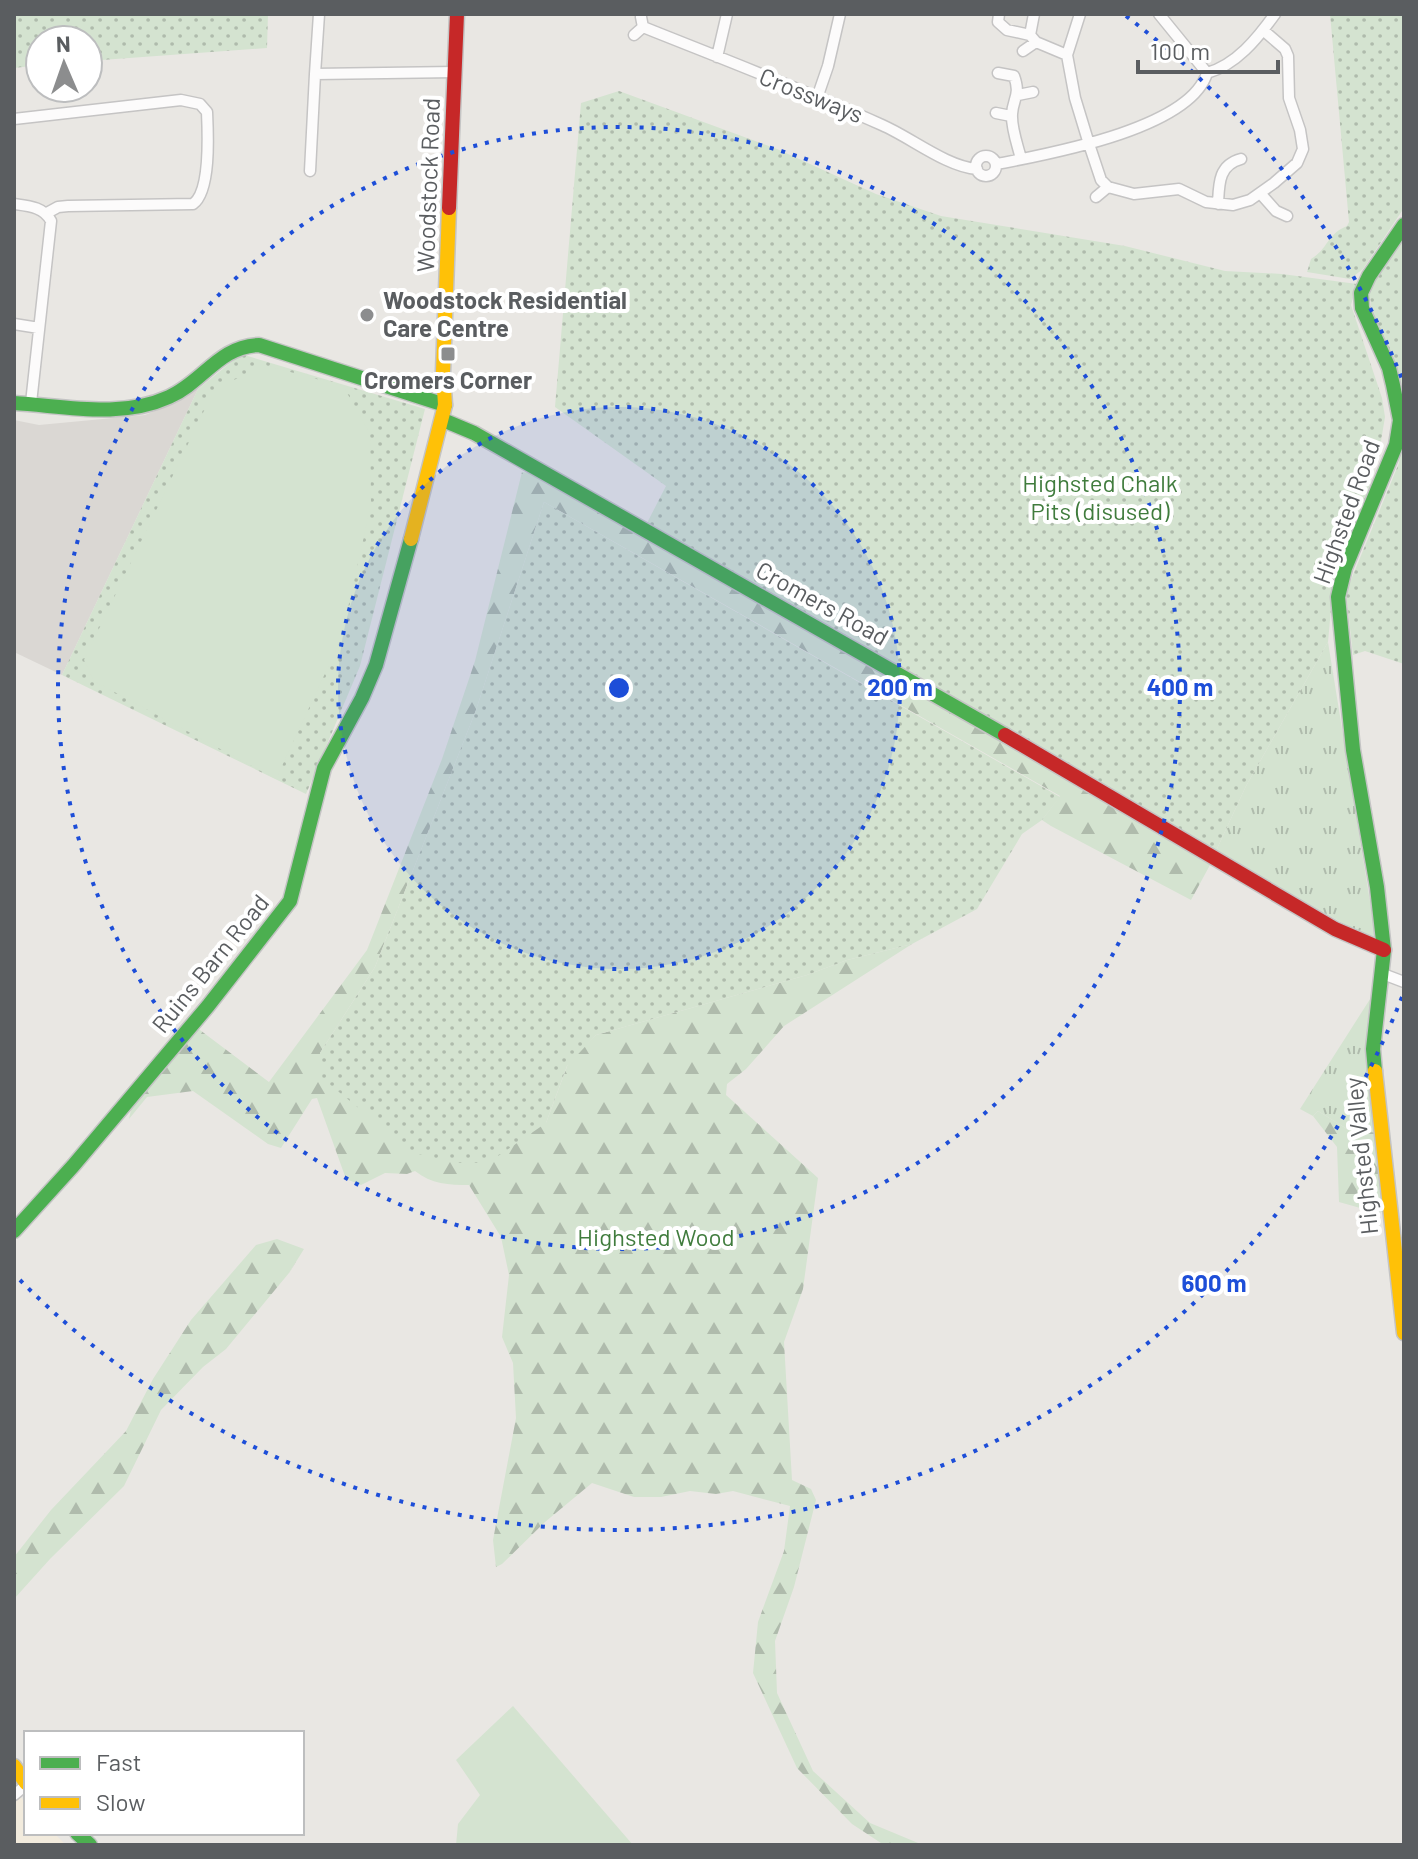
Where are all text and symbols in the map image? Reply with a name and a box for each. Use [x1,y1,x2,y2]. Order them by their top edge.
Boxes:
north arrow [24,24,104,104]
scale bar [1138,24,1278,74]
text: N [55,30,71,56]
text: 100 m [1150,36,1210,65]
street label: Crossways [755,61,868,129]
street label: Woodstock Road [410,97,445,273]
place label: Woodstock Residential Care Centre [383,285,627,342]
marker: Woodstock Residential Care Centre [358,306,376,324]
marker: Cromers Corner [439,345,457,363]
place label: Cromers Corner [364,365,532,394]
street label: Highsted Road [1306,435,1385,588]
park label: Highsted Chalk Pits (disused) [1022,468,1178,525]
street label: Cromers Road [751,554,894,651]
text: 200 m [867,672,933,701]
text: 400 m [1147,672,1213,701]
centre of rings [605,674,633,702]
street label: Ruins Barn Road [145,888,274,1038]
street label: Highsted Valley [1338,1076,1383,1236]
park label: Highsted Wood [577,1222,735,1251]
text: 600 m [1181,1268,1247,1297]
legend [24,1731,304,1835]
text: Fast [96,1747,141,1776]
text: Slow [96,1787,145,1816]

